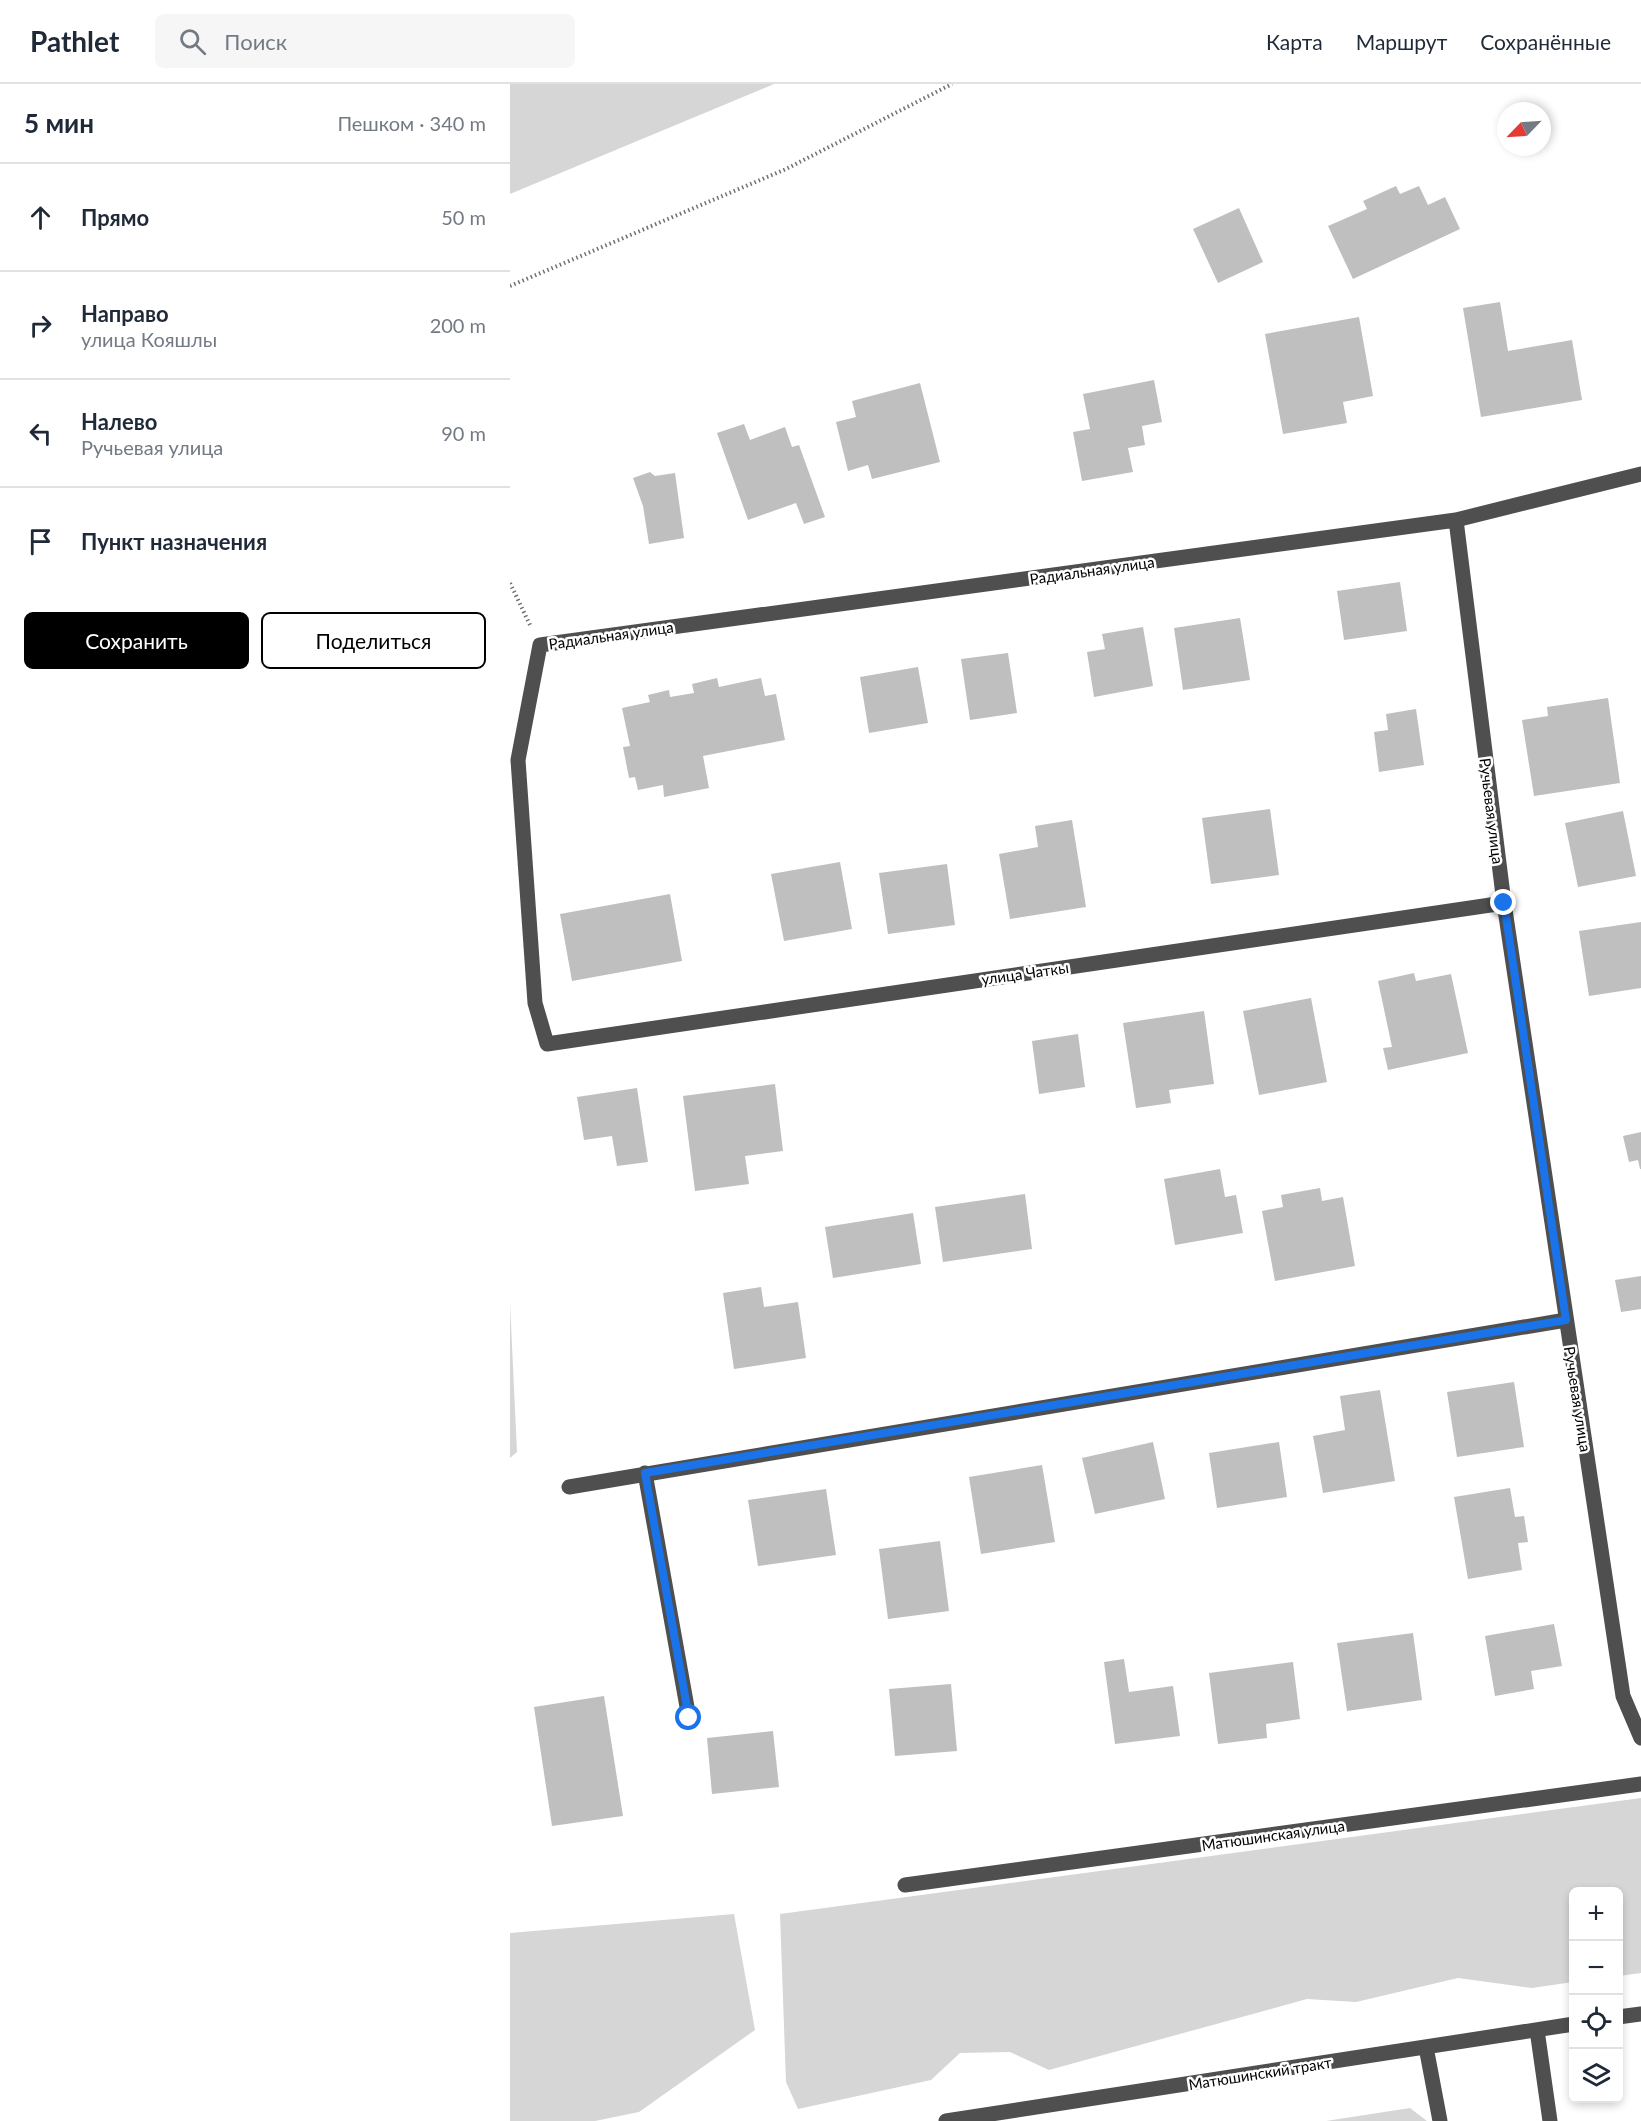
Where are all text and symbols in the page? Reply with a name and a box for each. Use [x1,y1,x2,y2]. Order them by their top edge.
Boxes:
search box [155,14,575,68]
text: Pathlet [30,24,119,58]
icon: search [176,25,209,58]
text: Поиск [224,28,287,55]
text: Карта [1266,29,1323,54]
text: Маршрут [1356,29,1447,54]
text: Сохранённые [1480,29,1611,54]
north arrow [1497,102,1551,156]
text: 5 мин [24,107,94,139]
text: Пешком · 340 m [337,111,486,135]
icon: ahead [24,201,57,234]
text: Прямо [81,204,149,231]
text: 50 m [441,205,486,229]
text: Направо [81,300,169,327]
icon: right [24,309,57,342]
text: 200 m [430,313,486,337]
text: улица Кояшлы [81,327,217,351]
text: Налево [81,408,157,435]
icon: left [24,417,57,450]
text: 90 m [441,421,486,445]
text: Ручьевая улица [81,435,223,459]
icon: arrive [24,525,57,558]
text: Пункт назначения [81,528,267,555]
street label: Радиальная улица [1029,552,1155,588]
button: Сохранить [24,612,249,669]
button: Поделиться [261,612,486,669]
street label: Радиальная улица [548,617,674,653]
street label: Ручьевая улица [1477,757,1507,865]
route end [1490,889,1516,915]
street label: улица Чаткы [980,958,1070,988]
street label: Ручьевая улица [1561,1345,1595,1453]
route start [675,1704,701,1730]
street label: Матюшинская улица [1200,1816,1346,1854]
map controls [1569,1887,1623,2103]
button: + [1569,1887,1623,1941]
button: − [1569,1941,1623,1995]
button: locate [1569,1995,1623,2049]
button: layers [1569,2049,1623,2103]
street label: Матюшинский тракт [1187,2053,1333,2093]

